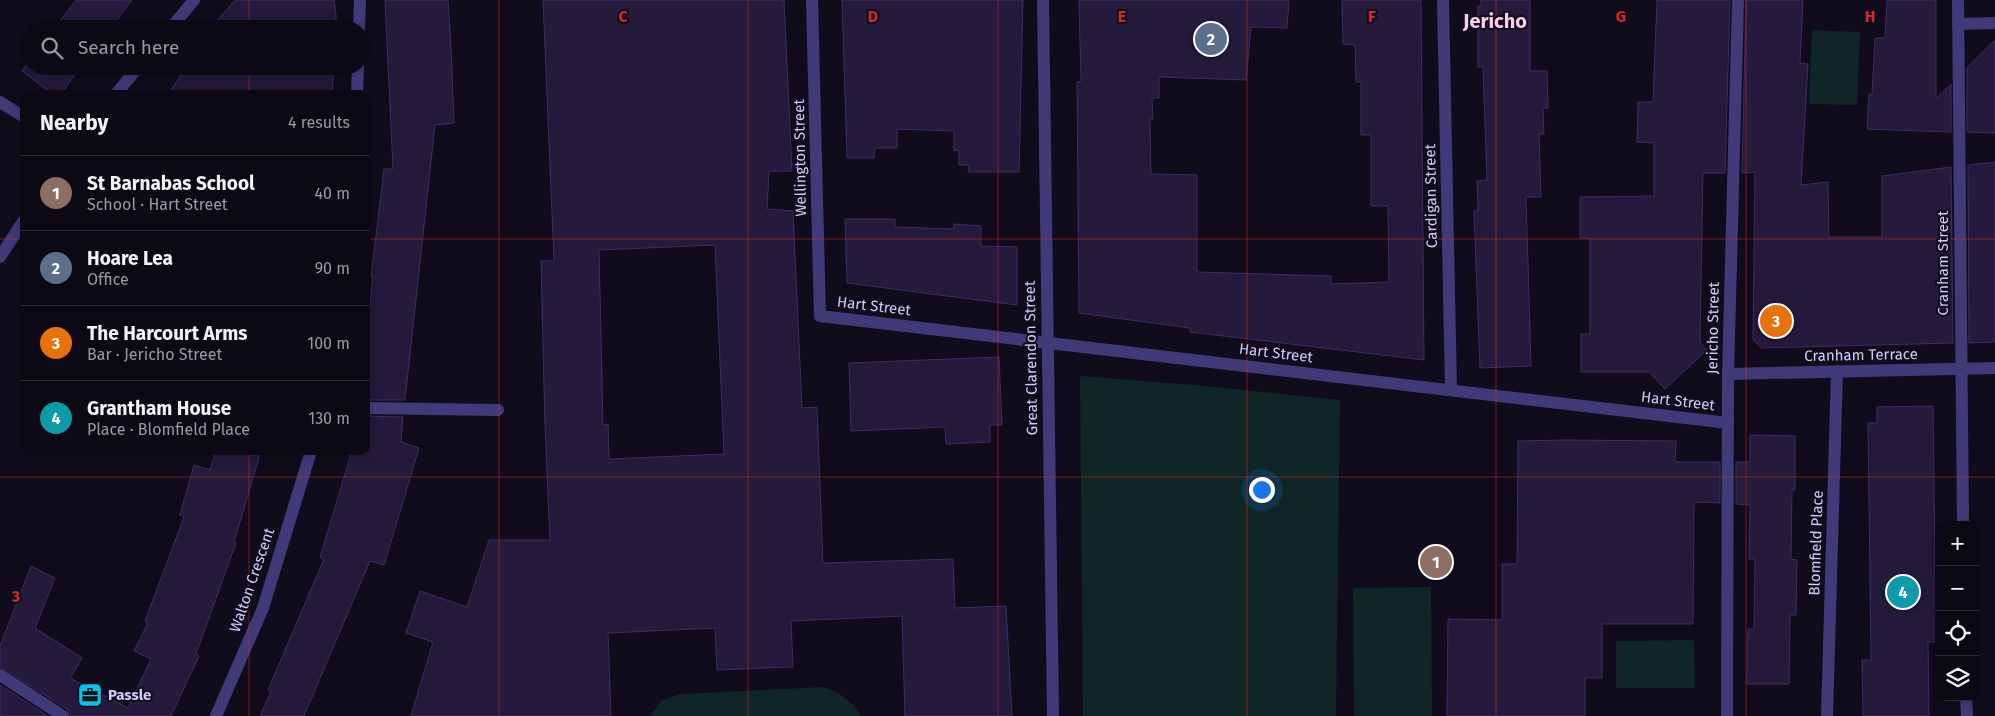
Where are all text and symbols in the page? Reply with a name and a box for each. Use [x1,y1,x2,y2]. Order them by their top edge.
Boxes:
text: C [618,7,628,26]
text: D [868,7,878,26]
text: E [1118,7,1126,26]
text: F [1368,7,1376,26]
text: G [1616,7,1626,26]
text: H [1865,7,1875,26]
district label: Jericho [1462,9,1527,33]
search box [20,20,370,75]
pin: 2 [1195,20,1227,58]
icon: search [38,34,66,62]
text: Search here [78,36,179,59]
street label: Wellington Street [790,99,810,217]
text: Nearby [40,110,108,136]
text: 4 results [288,113,350,132]
street label: Cardigan Street [1421,143,1441,248]
text: St Barnabas School [87,172,255,195]
text: 1 [52,184,60,203]
text: 40 m [315,184,350,203]
text: School · Hart Street [87,195,228,214]
street label: Cranham Street [1934,210,1952,315]
text: Hoare Lea [87,247,173,270]
text: 2 [52,259,60,278]
text: 90 m [315,259,350,278]
text: Office [87,270,129,289]
street label: Great Clarendon Street [1021,280,1041,435]
street label: Jericho Street [1703,281,1723,374]
street label: Hart Street [836,293,913,320]
pin: 3 [1760,302,1792,340]
text: The Harcourt Arms [87,322,248,345]
text: 3 [52,334,60,353]
text: 100 m [307,334,350,353]
street label: Hart Street [1238,340,1315,367]
text: Bar · Jericho Street [87,345,222,364]
street label: Cranham Terrace [1804,345,1918,365]
street label: Hart Street [1640,388,1717,415]
text: Grantham House [87,397,231,420]
text: 4 [51,409,61,428]
text: 130 m [308,409,350,428]
text: Place · Blomfield Place [87,420,250,439]
your location [1249,477,1275,503]
street label: Blomfield Place [1805,490,1827,596]
map controls [1935,521,1980,701]
button: + [1935,521,1980,566]
street label: Walton Crescent [226,525,278,634]
pin: 1 [1420,543,1452,581]
button: − [1935,566,1980,611]
pin: 4 [1887,573,1919,611]
text: 3 [11,587,20,606]
button: locate [1935,611,1980,656]
button: layers [1935,656,1980,701]
office icon: Passle [77,682,103,708]
place label: Passle [108,686,151,704]

